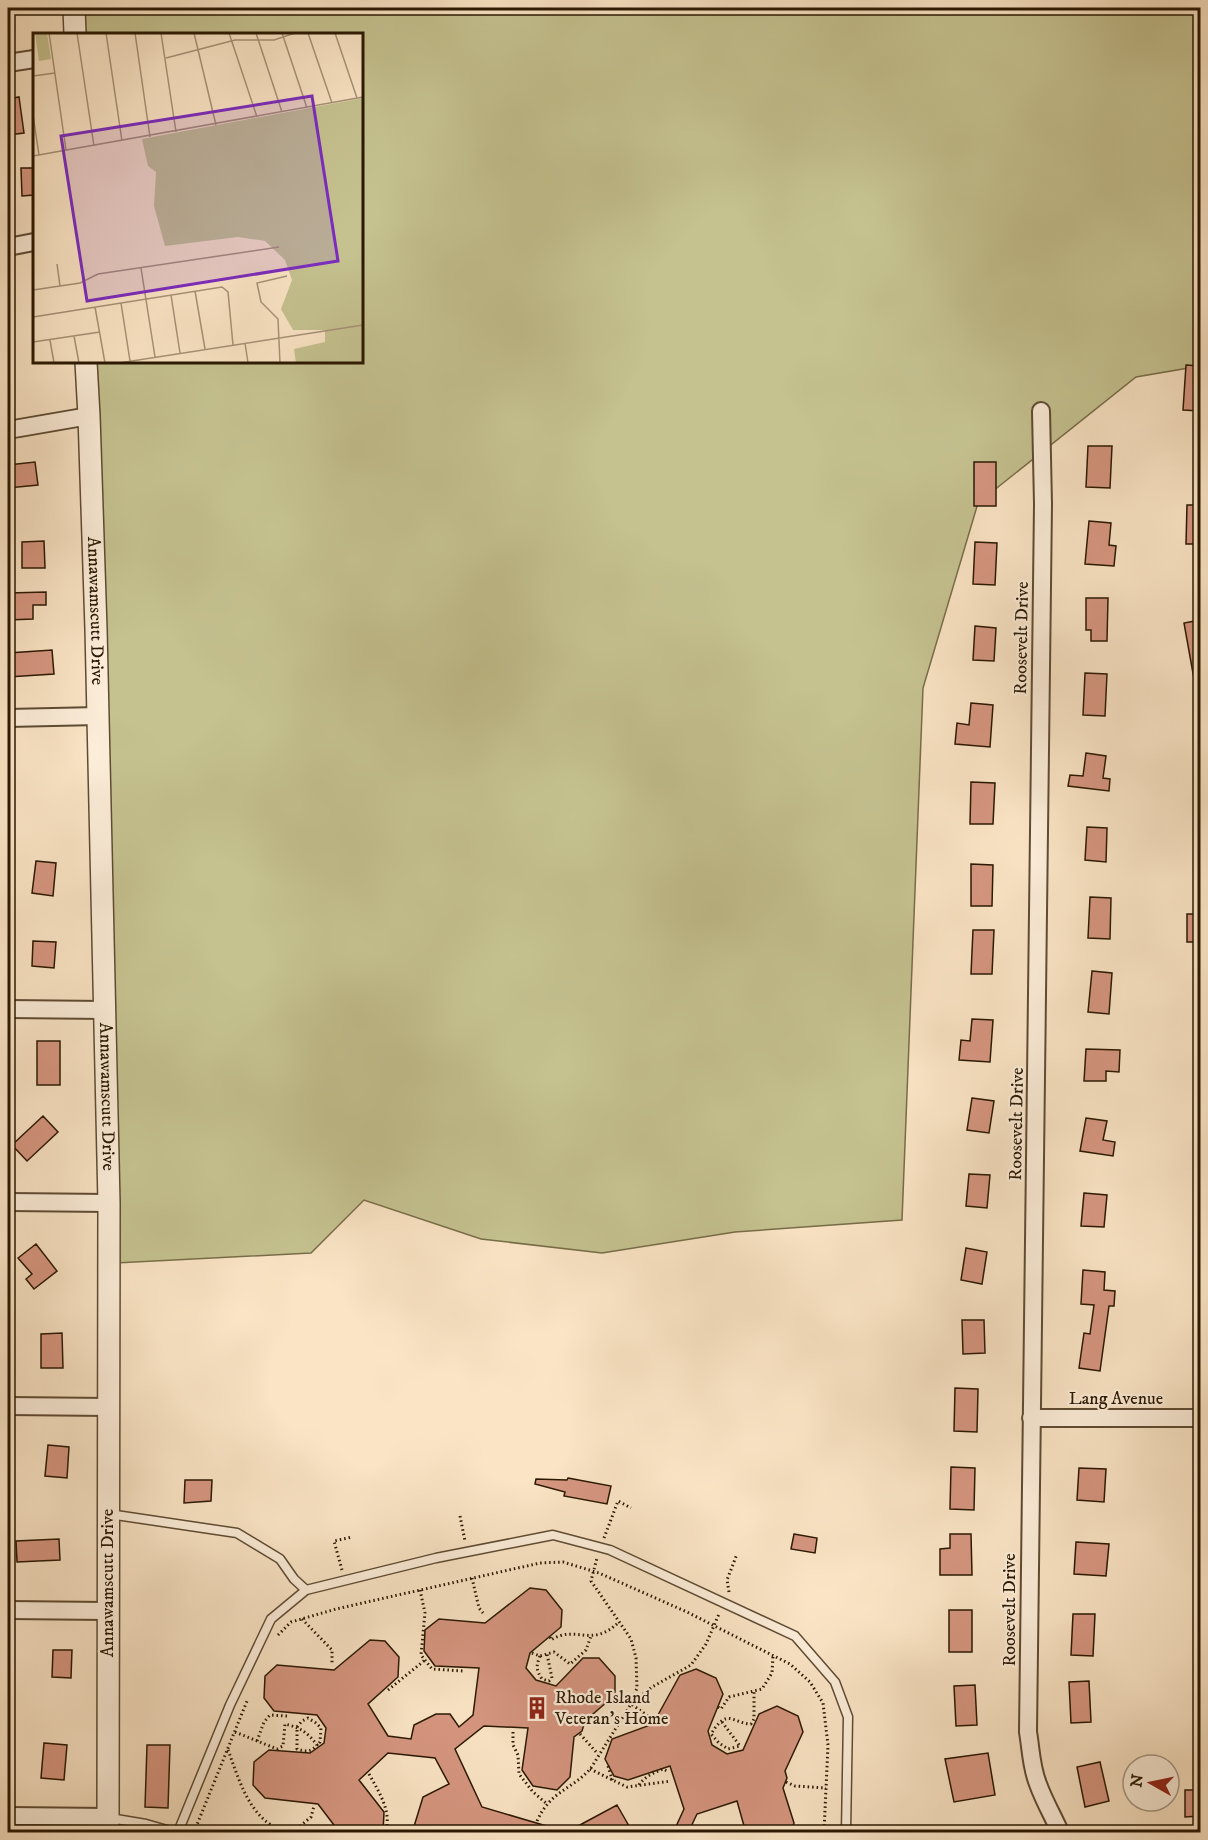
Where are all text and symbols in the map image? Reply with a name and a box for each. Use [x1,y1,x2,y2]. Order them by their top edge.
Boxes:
inset map [33,33,363,363]
street label: Annawamscutt Drive [82,536,108,685]
street label: Roosevelt Drive [1010,581,1034,695]
street label: Annawamscutt Drive [94,1022,119,1171]
street label: Roosevelt Drive [1005,1067,1029,1181]
street label: Lang Avenue [1069,1388,1163,1410]
street label: Annawamscutt Drive [97,1509,119,1657]
street label: Roosevelt Drive [999,1553,1021,1667]
place label: Rhode Island Veteran's Home [554,1687,668,1730]
building icon: Rhode Island Veteran's Home [524,1695,550,1721]
north arrow [1121,1753,1181,1813]
text: N [1126,1773,1148,1789]

